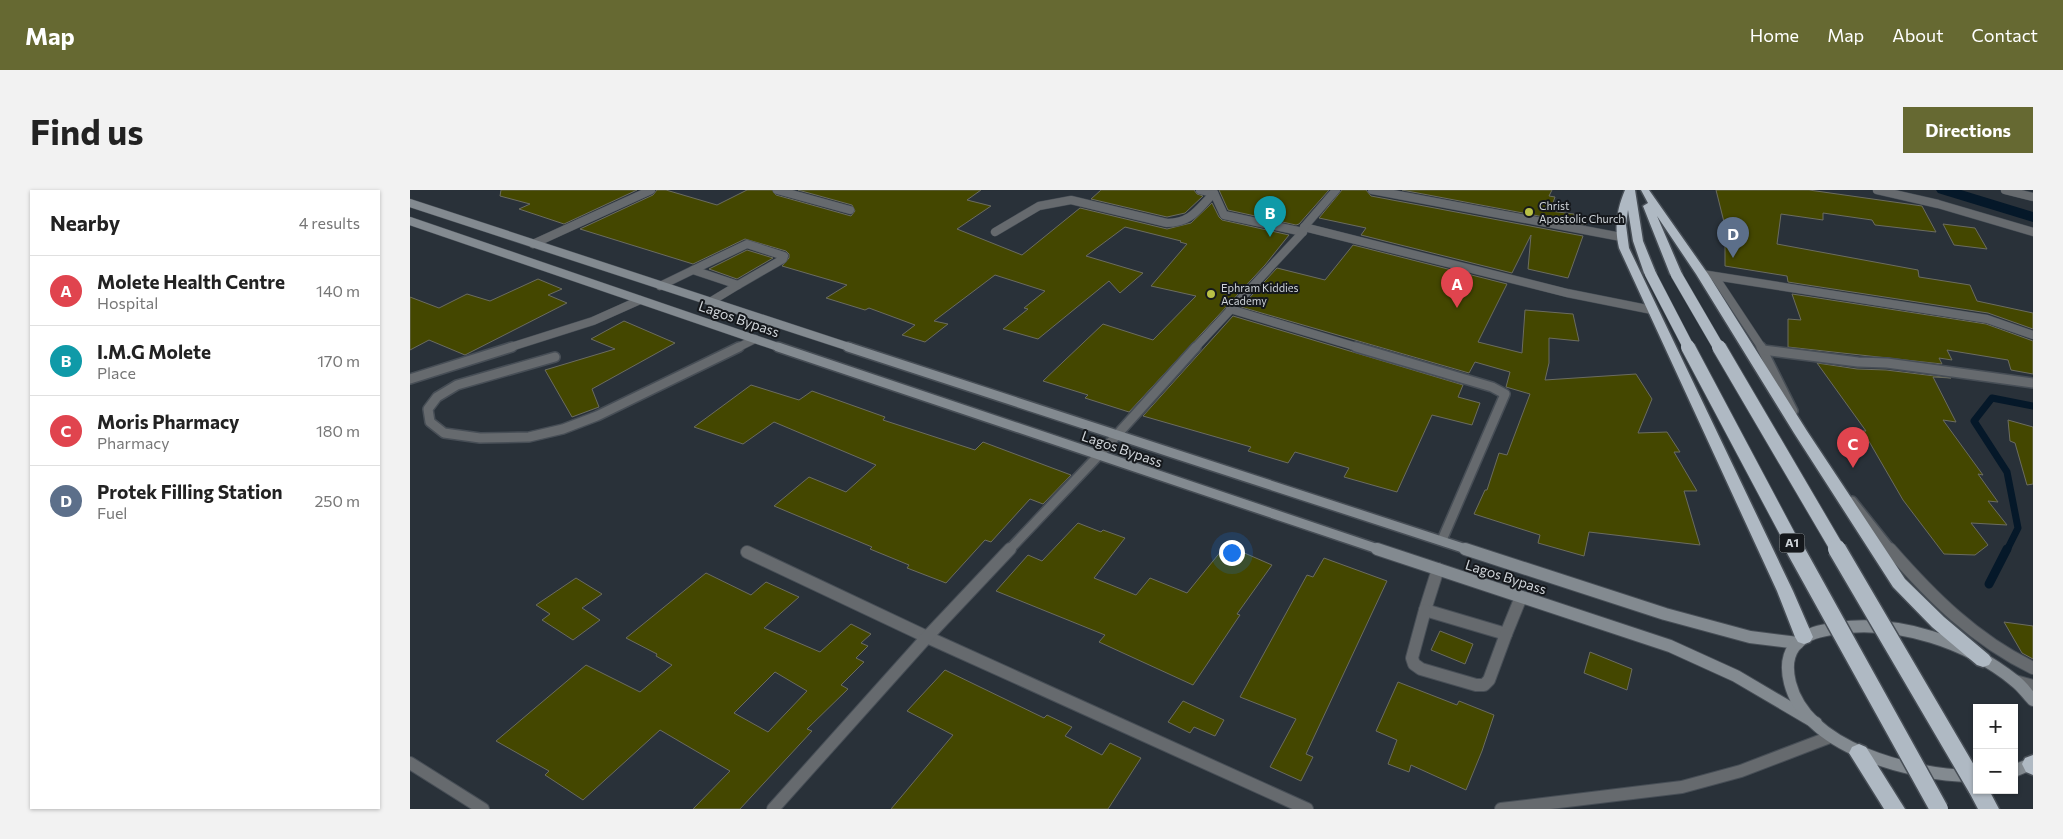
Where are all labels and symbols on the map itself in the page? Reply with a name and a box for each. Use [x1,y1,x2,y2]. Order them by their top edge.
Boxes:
pin: B [1254,196,1286,237]
place label: Christ Apostolic Church [1539,199,1625,225]
marker: Christ Apostolic Church [1523,206,1535,218]
pin: D [1717,217,1749,258]
pin: A [1441,267,1473,308]
place label: Ephram Kiddies Academy [1221,281,1299,307]
marker: Ephram Kiddies Academy [1205,288,1217,300]
street label: Lagos Bypass [696,297,782,340]
street label: Lagos Bypass [1079,427,1165,470]
pin: C [1837,427,1869,468]
road number: A1 [1780,533,1804,552]
your location [1219,540,1245,566]
street label: Lagos Bypass [1463,555,1549,598]

